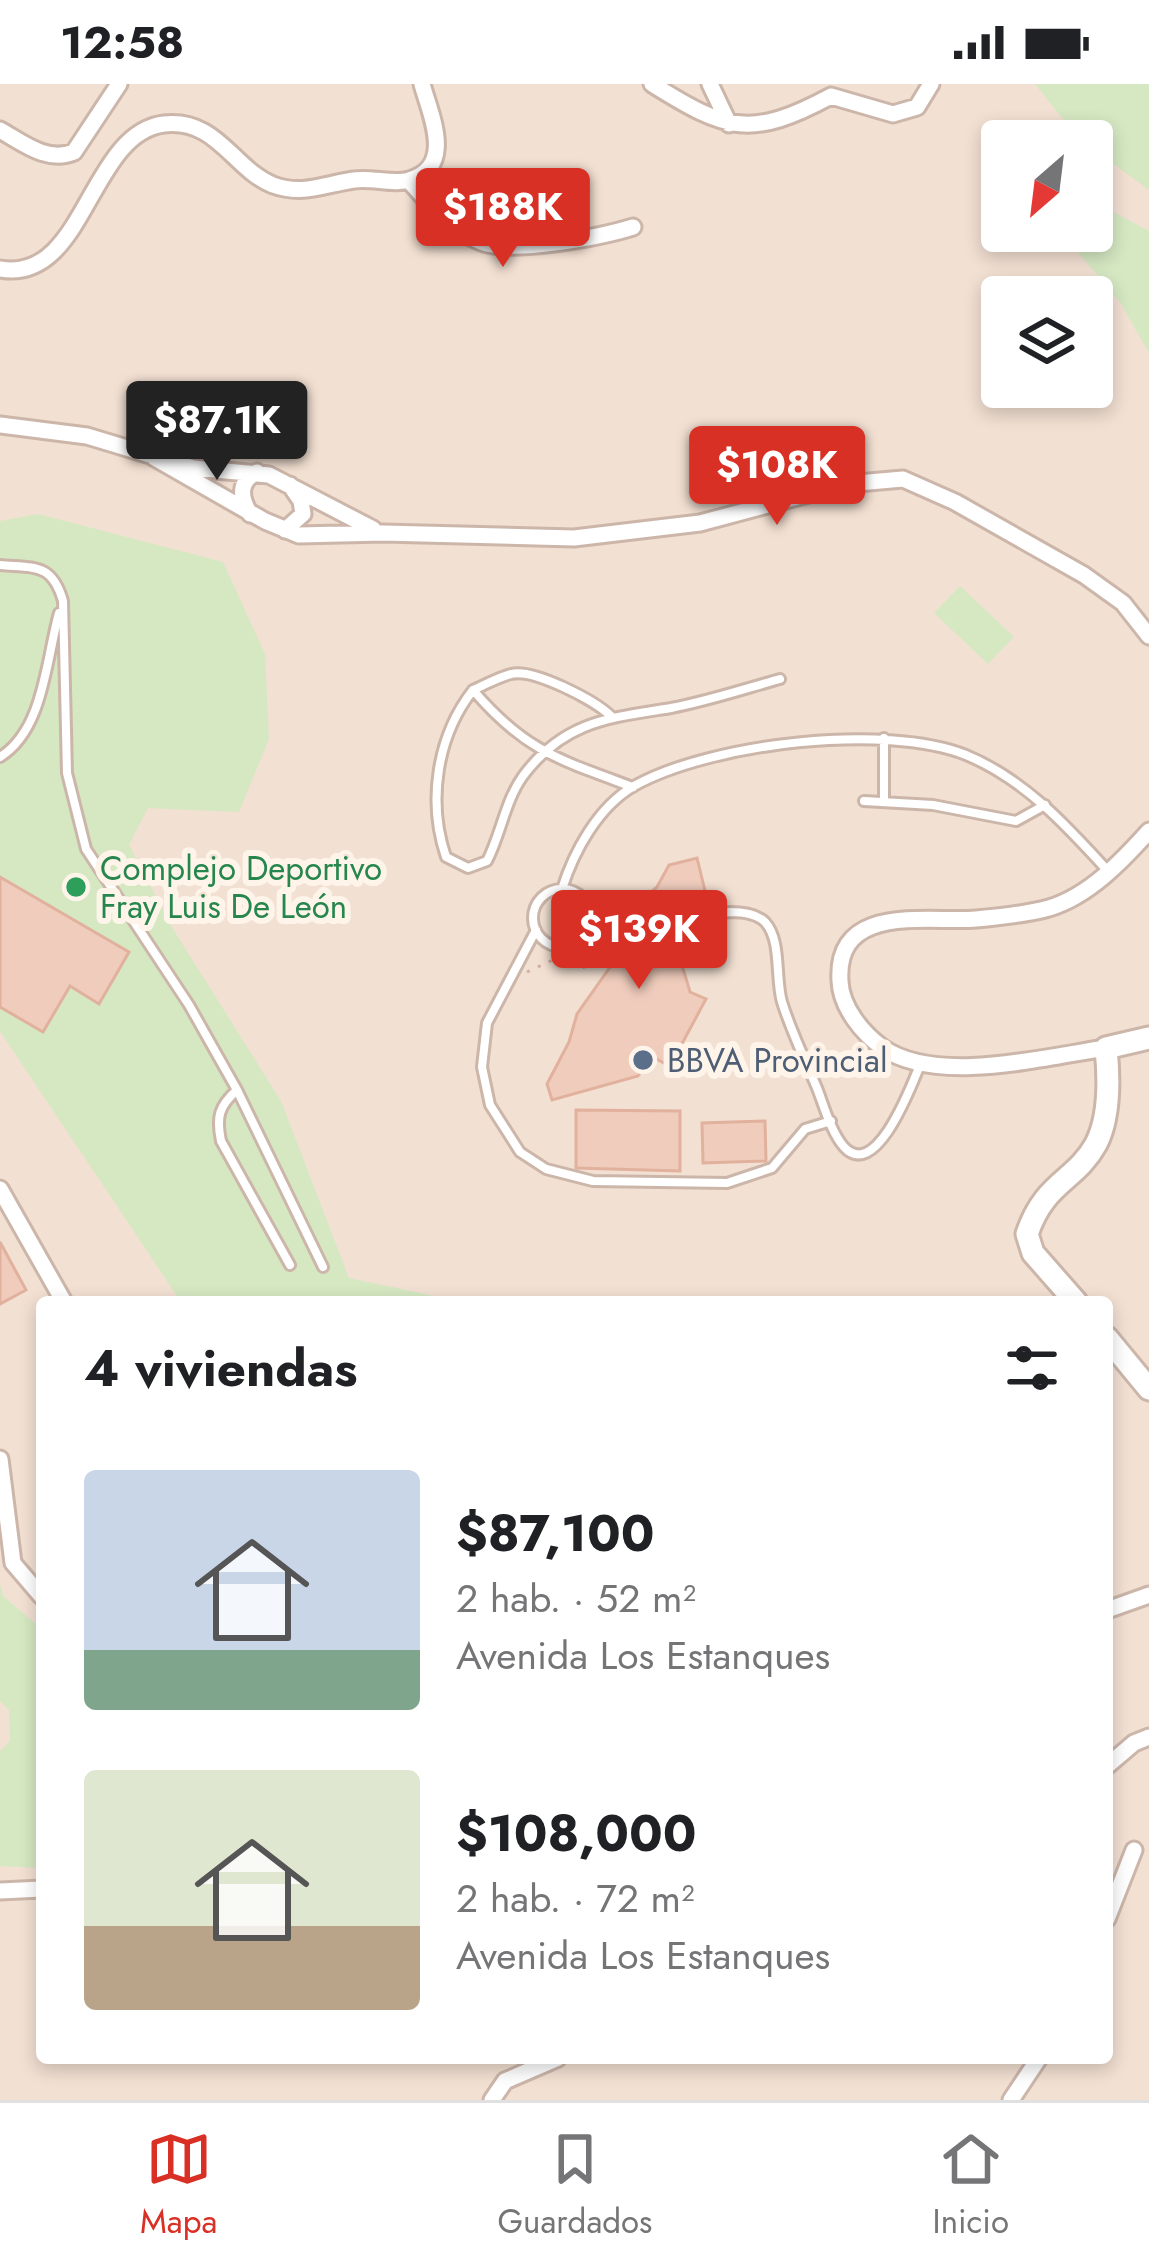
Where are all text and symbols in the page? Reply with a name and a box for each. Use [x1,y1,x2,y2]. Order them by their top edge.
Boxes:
text: 12:58 [60,10,184,75]
north arrow [981,120,1113,252]
map controls [981,120,1113,408]
pin: $188K [419,168,587,270]
text: $188K [443,178,563,235]
button: layers [981,276,1113,408]
pin: $87.1K [119,381,315,483]
text: $87.1K [153,391,281,448]
pin: $108K [693,426,861,528]
text: $108K [716,436,838,493]
place label: Complejo Deportivo Fray Luis De León [100,845,382,930]
marker: Complejo Deportivo Fray Luis De León [63,874,89,900]
pin: $139K [555,890,723,992]
text: $139K [578,900,700,957]
place label: BBVA Provincial [667,1037,888,1084]
marker: BBVA Provincial [630,1047,656,1073]
text: 4 viviendas [84,1331,358,1405]
icon: filters [999,1335,1065,1401]
text: $87,100 [456,1496,655,1570]
icon: home [180,1518,324,1662]
text: 2 hab. · 52 m² [456,1570,696,1627]
text: Avenida Los Estanques [456,1627,830,1684]
text: $108,000 [456,1796,696,1870]
icon: home [180,1818,324,1962]
text: 2 hab. · 72 m² [456,1870,695,1927]
text: Avenida Los Estanques [456,1927,830,1984]
tab: Mapa [140,2126,217,2245]
tab: Guardados [498,2126,652,2245]
tab: Inicio [933,2126,1009,2245]

